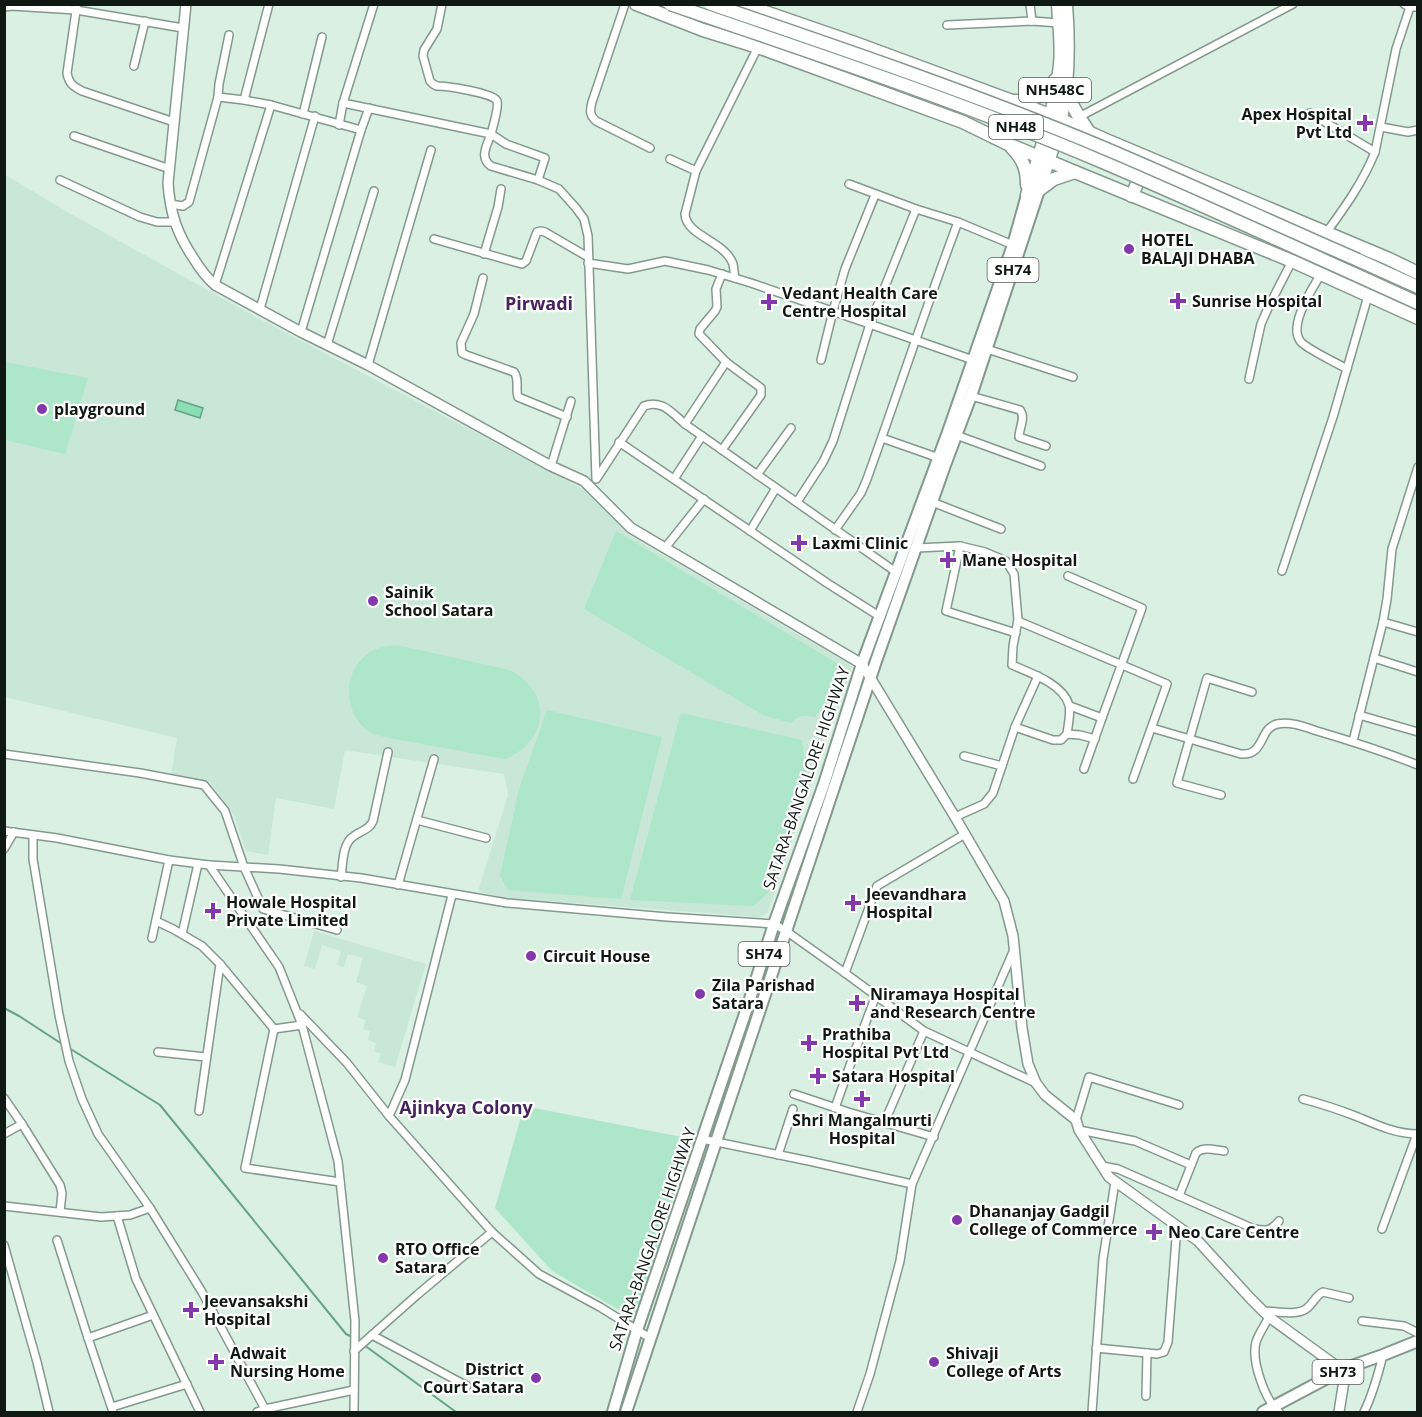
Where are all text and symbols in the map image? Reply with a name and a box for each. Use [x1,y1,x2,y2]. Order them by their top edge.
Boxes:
road number: NH548C [1019,78,1091,102]
place label: Apex Hospital Pvt Ltd [1241,103,1352,143]
marker: Apex Hospital Pvt Ltd [1356,114,1374,132]
road number: NH48 [989,115,1043,139]
place label: HOTEL BALAJI DHABA [1141,229,1255,269]
marker: HOTEL BALAJI DHABA [1122,242,1136,256]
road number: SH74 [988,258,1038,282]
place label: Vedant Health Care Centre Hospital [782,282,938,322]
place label: Sunrise Hospital [1192,290,1322,312]
district label: Pirwadi [505,291,573,315]
marker: Sunrise Hospital [1169,292,1187,310]
marker: Vedant Health Care Centre Hospital [760,293,778,311]
place label: playground [54,398,145,420]
marker: playground [35,402,49,416]
place label: Laxmi Clinic [812,532,908,554]
marker: Laxmi Clinic [790,534,808,552]
place label: Mane Hospital [962,549,1077,571]
marker: Mane Hospital [939,551,957,569]
place label: Sainik School Satara [385,581,493,621]
marker: Sainik School Satara [366,594,380,608]
street label: SATARA-BANGALORE HIGHWAY [757,664,855,892]
place label: Jeevandhara Hospital [864,883,967,923]
place label: Howale Hospital Private Limited [226,891,357,931]
marker: Jeevandhara Hospital [844,894,862,912]
marker: Howale Hospital Private Limited [204,902,222,920]
road number: SH74 [738,942,789,966]
place label: Circuit House [543,945,650,967]
marker: Circuit House [524,949,538,963]
place label: Zila Parishad Satara [712,974,815,1014]
place label: Niramaya Hospital and Research Centre [870,983,1036,1023]
marker: Zila Parishad Satara [693,987,707,1001]
marker: Niramaya Hospital and Research Centre [848,994,866,1012]
place label: Prathiba Hospital Pvt Ltd [822,1023,949,1063]
marker: Prathiba Hospital Pvt Ltd [800,1034,818,1052]
place label: Satara Hospital [832,1065,955,1087]
marker: Satara Hospital [809,1067,827,1085]
marker: Shri Mangalmurti Hospital [853,1090,871,1108]
district label: Ajinkya Colony [399,1095,534,1119]
place label: Shri Mangalmurti Hospital [792,1109,932,1149]
street label: SATARA-BANGALORE HIGHWAY [603,1125,701,1353]
place label: Dhananjay Gadgil College of Commerce [969,1200,1137,1240]
marker: Dhananjay Gadgil College of Commerce [950,1213,964,1227]
place label: Neo Care Centre [1168,1221,1299,1243]
marker: Neo Care Centre [1145,1223,1163,1241]
place label: RTO Office Satara [395,1238,479,1278]
marker: RTO Office Satara [376,1251,390,1265]
place label: Jeevansakshi Hospital [202,1290,308,1330]
marker: Jeevansakshi Hospital [182,1301,200,1319]
place label: Adwait Nursing Home [230,1342,345,1382]
place label: Shivaji College of Arts [946,1342,1061,1382]
marker: Adwait Nursing Home [207,1353,225,1371]
marker: Shivaji College of Arts [927,1355,941,1369]
place label: District Court Satara [423,1358,524,1398]
road number: SH73 [1312,1360,1364,1384]
marker: District Court Satara [529,1371,543,1385]

